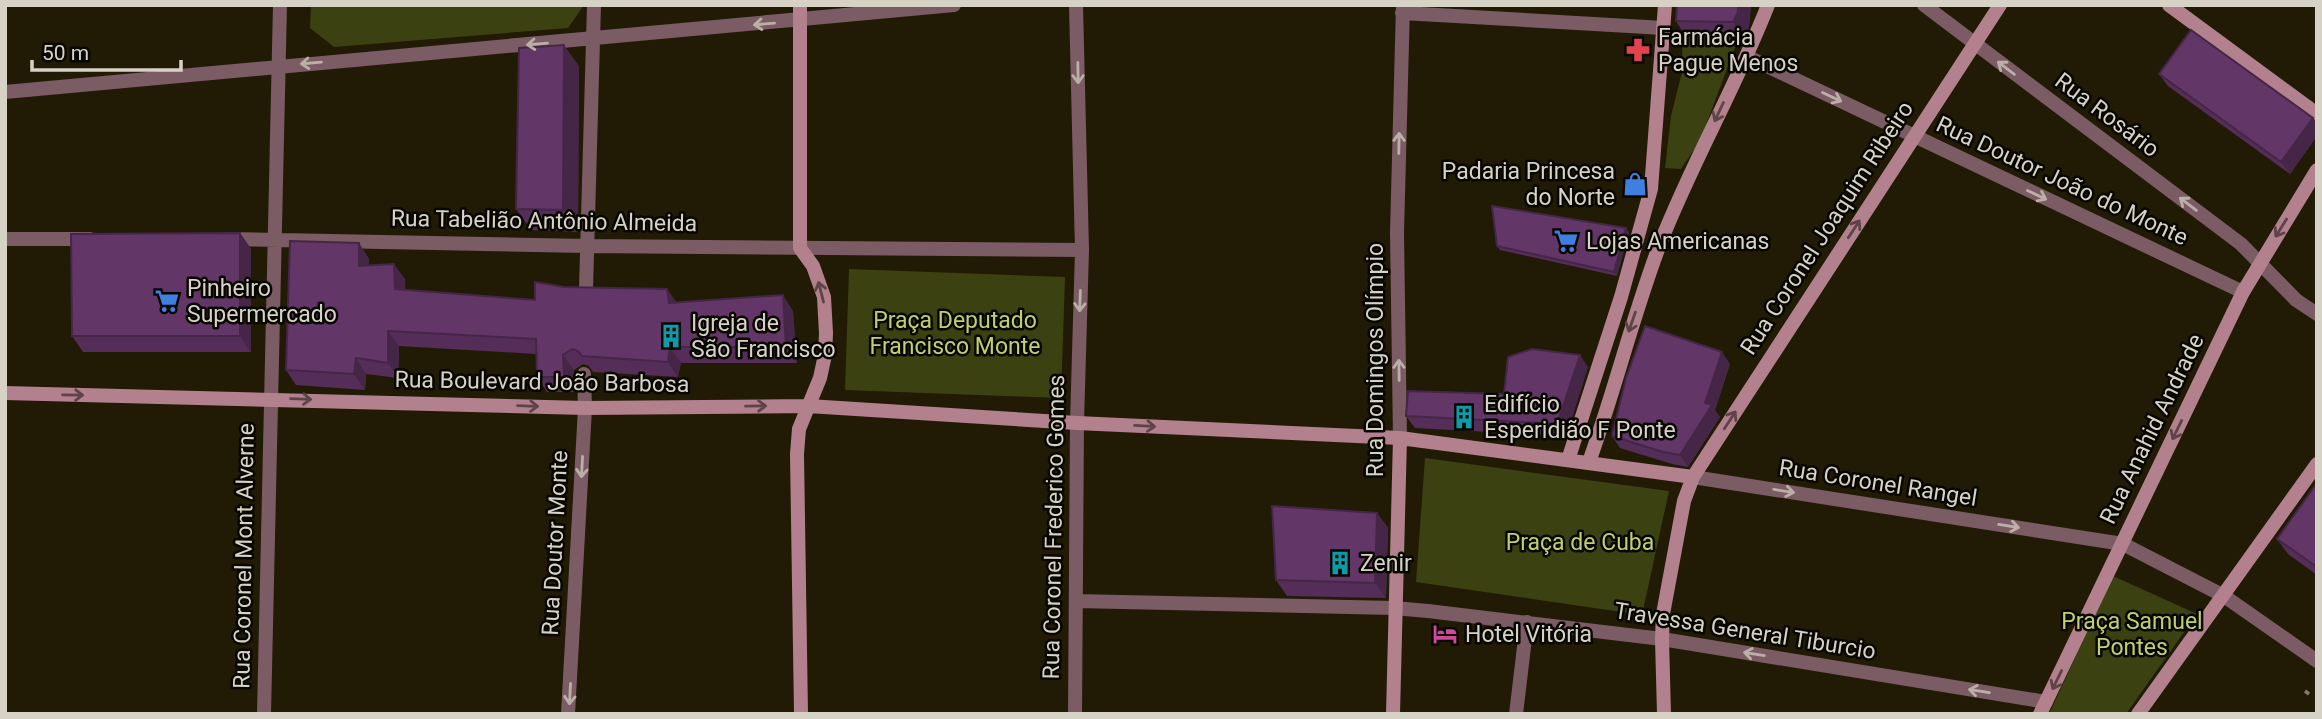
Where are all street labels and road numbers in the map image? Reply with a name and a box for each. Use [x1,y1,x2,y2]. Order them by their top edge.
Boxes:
street label: Rua Rosário [2050,67,2164,163]
street label: Rua Coronel Joaquim Ribeiro [1735,96,1919,360]
street label: Rua Doutor João do Monte [1932,111,2192,251]
street label: Rua Tabelião Antônio Almeida [391,205,697,237]
street label: Rua Domingos Olímpio [1362,243,1389,477]
street label: Rua Anahid Andrade [2094,330,2210,528]
street label: Rua Boulevard João Barbosa [394,366,690,398]
street label: Rua Coronel Frederico Gomes [1038,374,1070,680]
street label: Rua Coronel Mont Alverne [228,423,260,689]
street label: Rua Doutor Monte [537,450,573,636]
street label: Rua Coronel Rangel [1777,454,1979,512]
street label: Travessa General Tiburcio [1612,597,1878,665]

